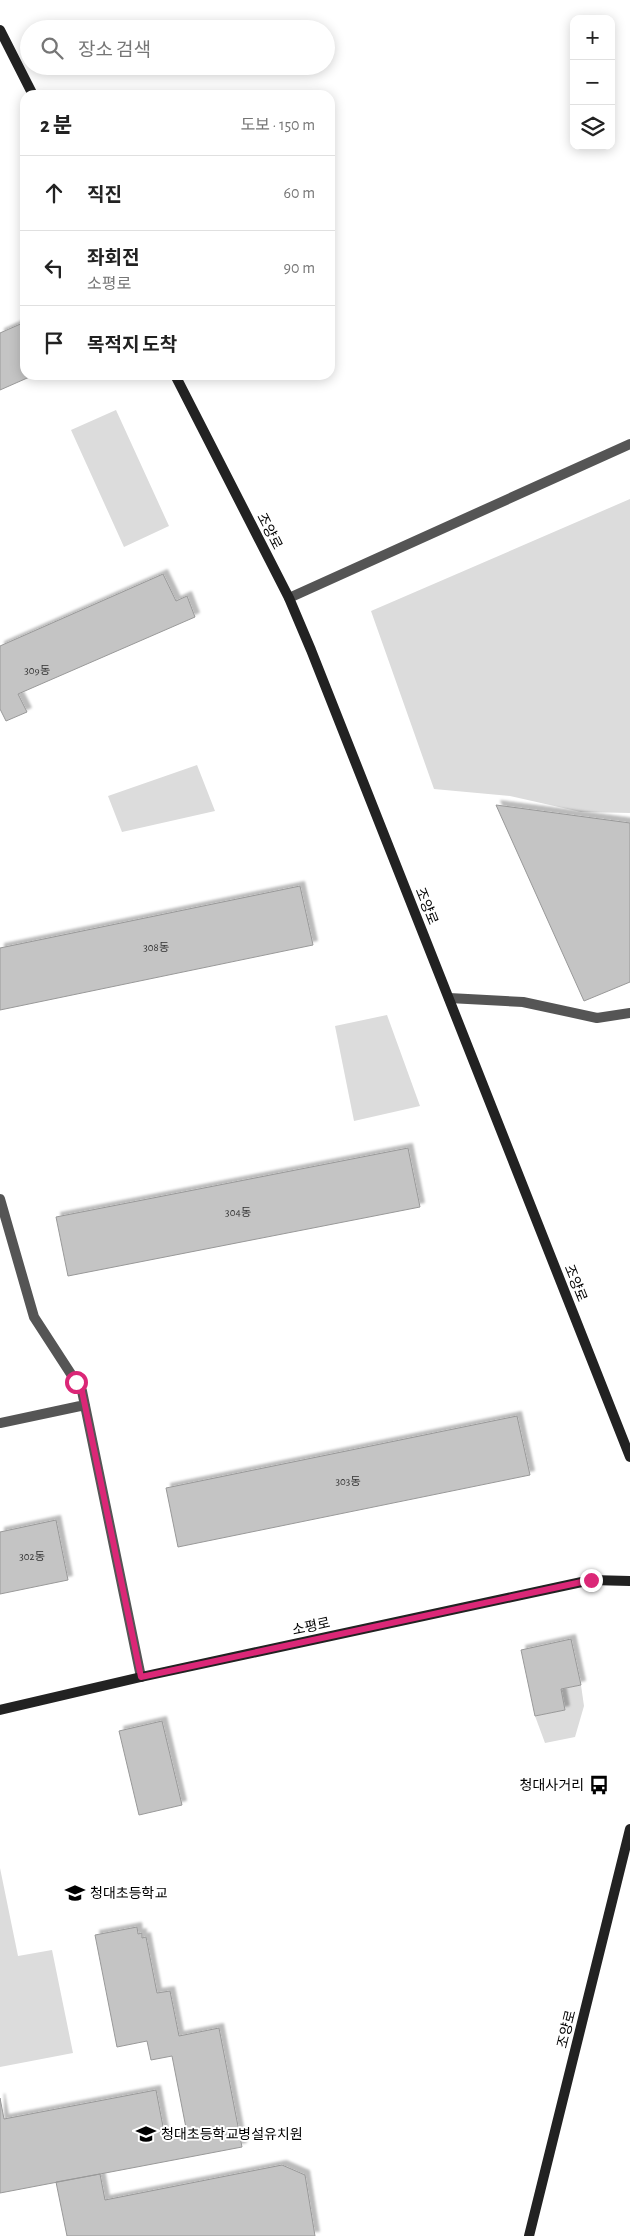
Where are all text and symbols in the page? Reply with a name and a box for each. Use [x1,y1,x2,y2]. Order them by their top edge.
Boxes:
map controls [570,15,615,150]
button: + [570,15,615,60]
search box [20,20,335,75]
icon: search [38,34,66,62]
text: 장소 검색 [78,41,151,60]
button: − [570,60,615,105]
button: layers [570,105,615,150]
text: 2 분 [40,115,72,136]
text: 도보 · 150 m [241,117,315,133]
icon: ahead [40,179,68,207]
text: 60 m [284,185,315,201]
text: 직진 [87,186,122,205]
text: 좌회전 [87,249,139,268]
icon: left [40,254,68,282]
text: 90 m [284,260,315,276]
text: 소평로 [87,276,131,292]
icon: arrive [40,329,68,357]
text: 목적지 도착 [87,336,177,355]
street label: 조양로 [254,511,285,552]
house number: 309동 [24,665,50,676]
street label: 조양로 [412,885,441,927]
house number: 308동 [143,942,169,953]
house number: 304동 [225,1207,251,1218]
street label: 조양로 [561,1262,590,1304]
route start [65,1371,88,1394]
house number: 303동 [336,1476,361,1487]
house number: 302동 [19,1551,45,1562]
route end [580,1569,603,1592]
street label: 소평로 [291,1615,332,1638]
bus stop icon: 청대사거리 [588,1774,610,1796]
place label: 청대사거리 [520,1778,584,1793]
school or university icon: 청대초등학교 [64,1882,86,1904]
place label: 청대초등학교 [90,1885,167,1901]
street label: 조양로 [555,2008,578,2050]
school or university icon: 청대초등학교병설유치원 [135,2123,157,2145]
place label: 청대초등학교병설유치원 [161,2126,303,2142]

